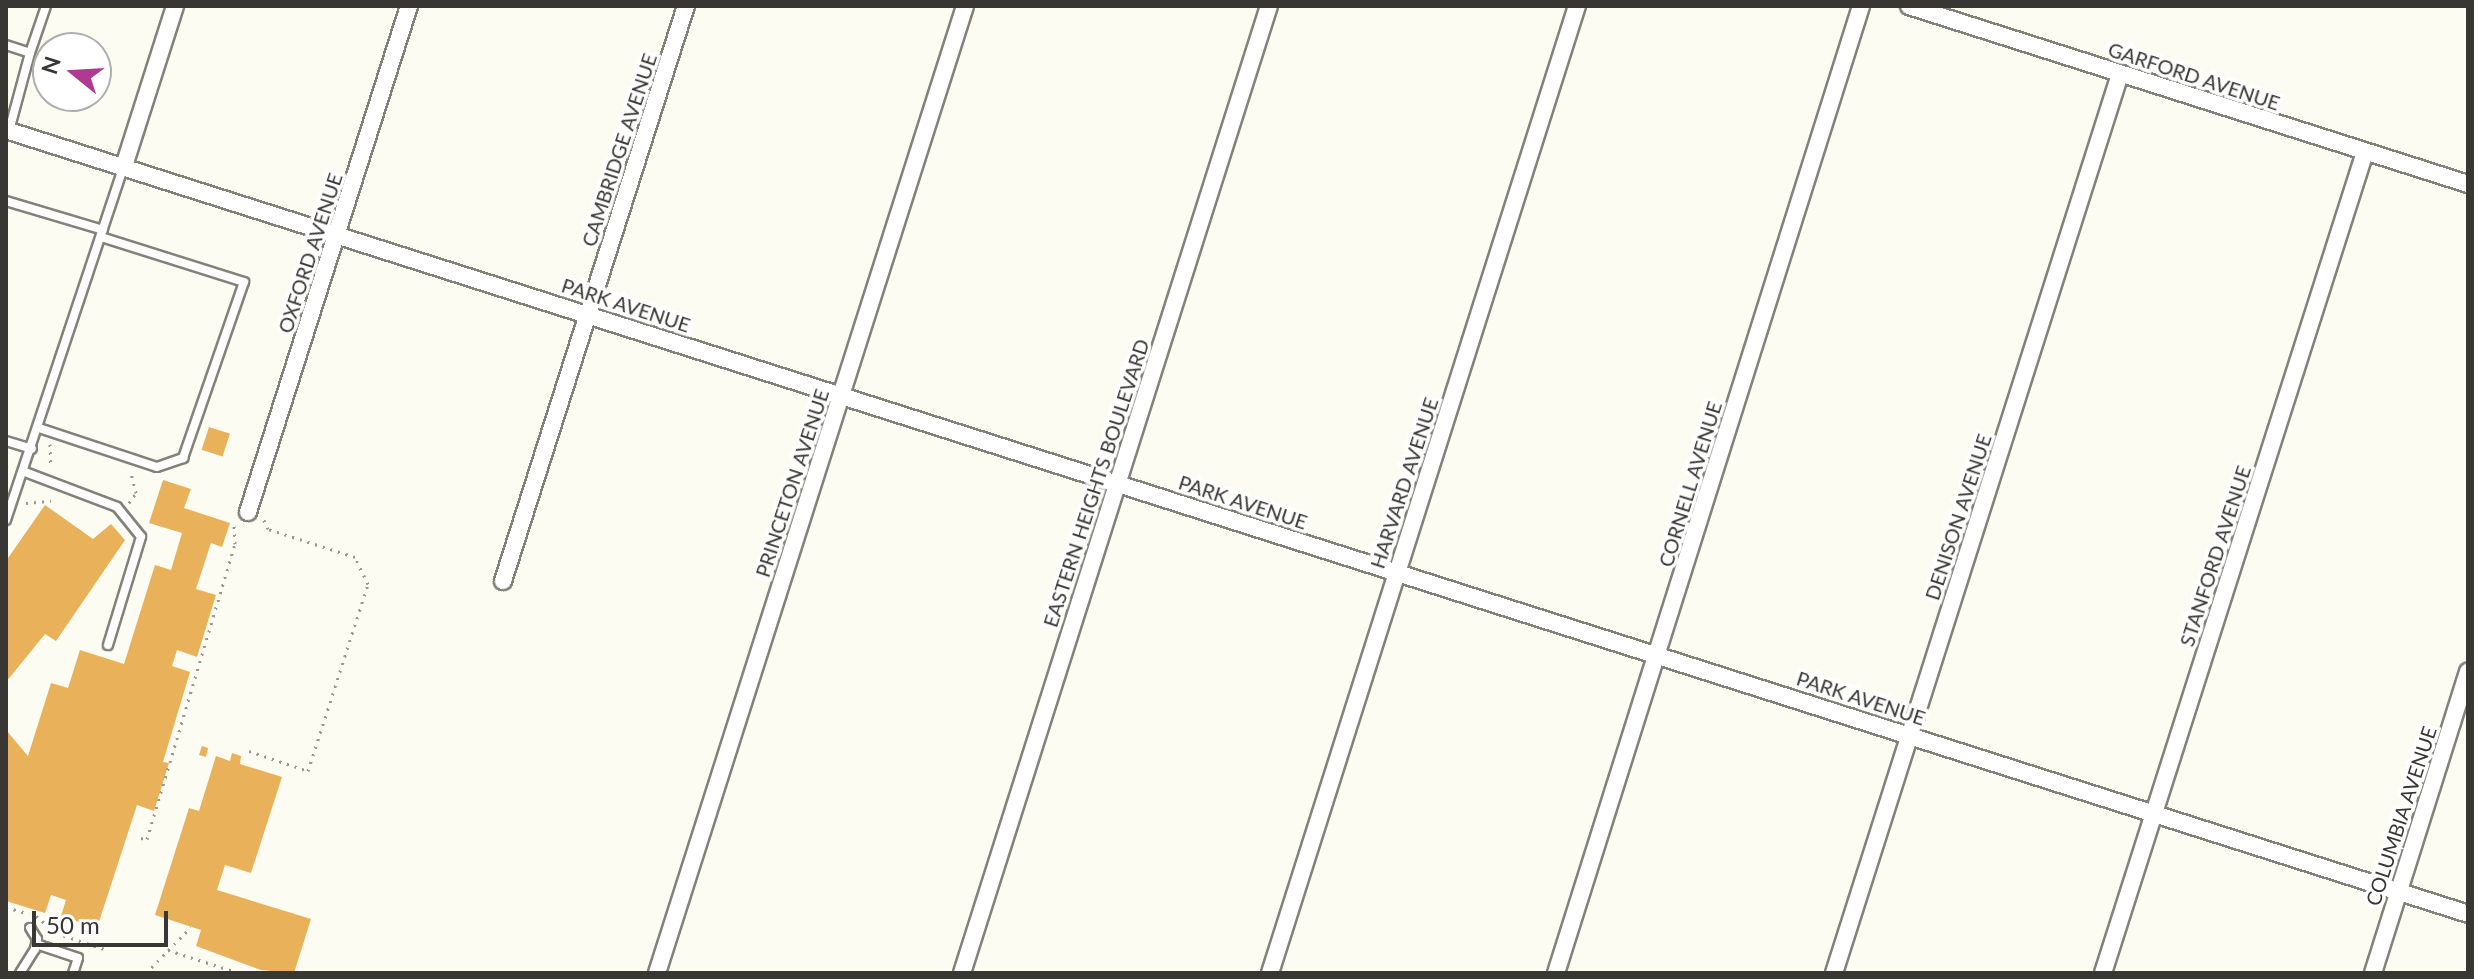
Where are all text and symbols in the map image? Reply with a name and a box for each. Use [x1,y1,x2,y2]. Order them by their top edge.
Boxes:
north arrow [32,32,112,112]
street label: GARFORD AVENUE [2105,37,2283,115]
street label: CAMBRIDGE AVENUE [576,50,662,250]
text: N [35,53,66,77]
street label: OXFORD AVENUE [273,170,347,336]
street label: PARK AVENUE [558,273,694,337]
street label: EASTERN HEIGHTS BOULEVARD [1038,336,1154,630]
street label: PRINCETON AVENUE [750,386,834,580]
street label: HARVARD AVENUE [1365,394,1443,572]
street label: CORNELL AVENUE [1653,398,1727,570]
street label: DENISON AVENUE [1920,431,1996,603]
street label: STANFORD AVENUE [2174,462,2256,650]
street label: PARK AVENUE [1175,470,1311,534]
street label: PARK AVENUE [1793,666,1929,730]
street label: COLUMBIA AVENUE [2360,723,2442,909]
scale bar [36,895,172,945]
text: 50 m [46,910,100,939]

